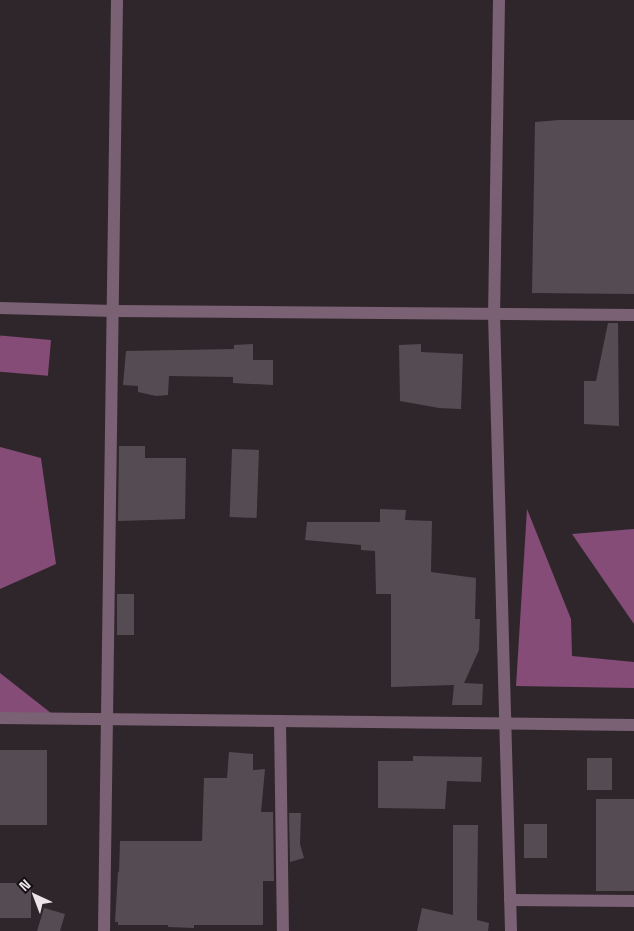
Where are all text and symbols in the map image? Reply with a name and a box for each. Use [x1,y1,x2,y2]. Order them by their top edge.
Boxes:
north arrow [10,871,60,921]
text: N [15,875,34,895]

